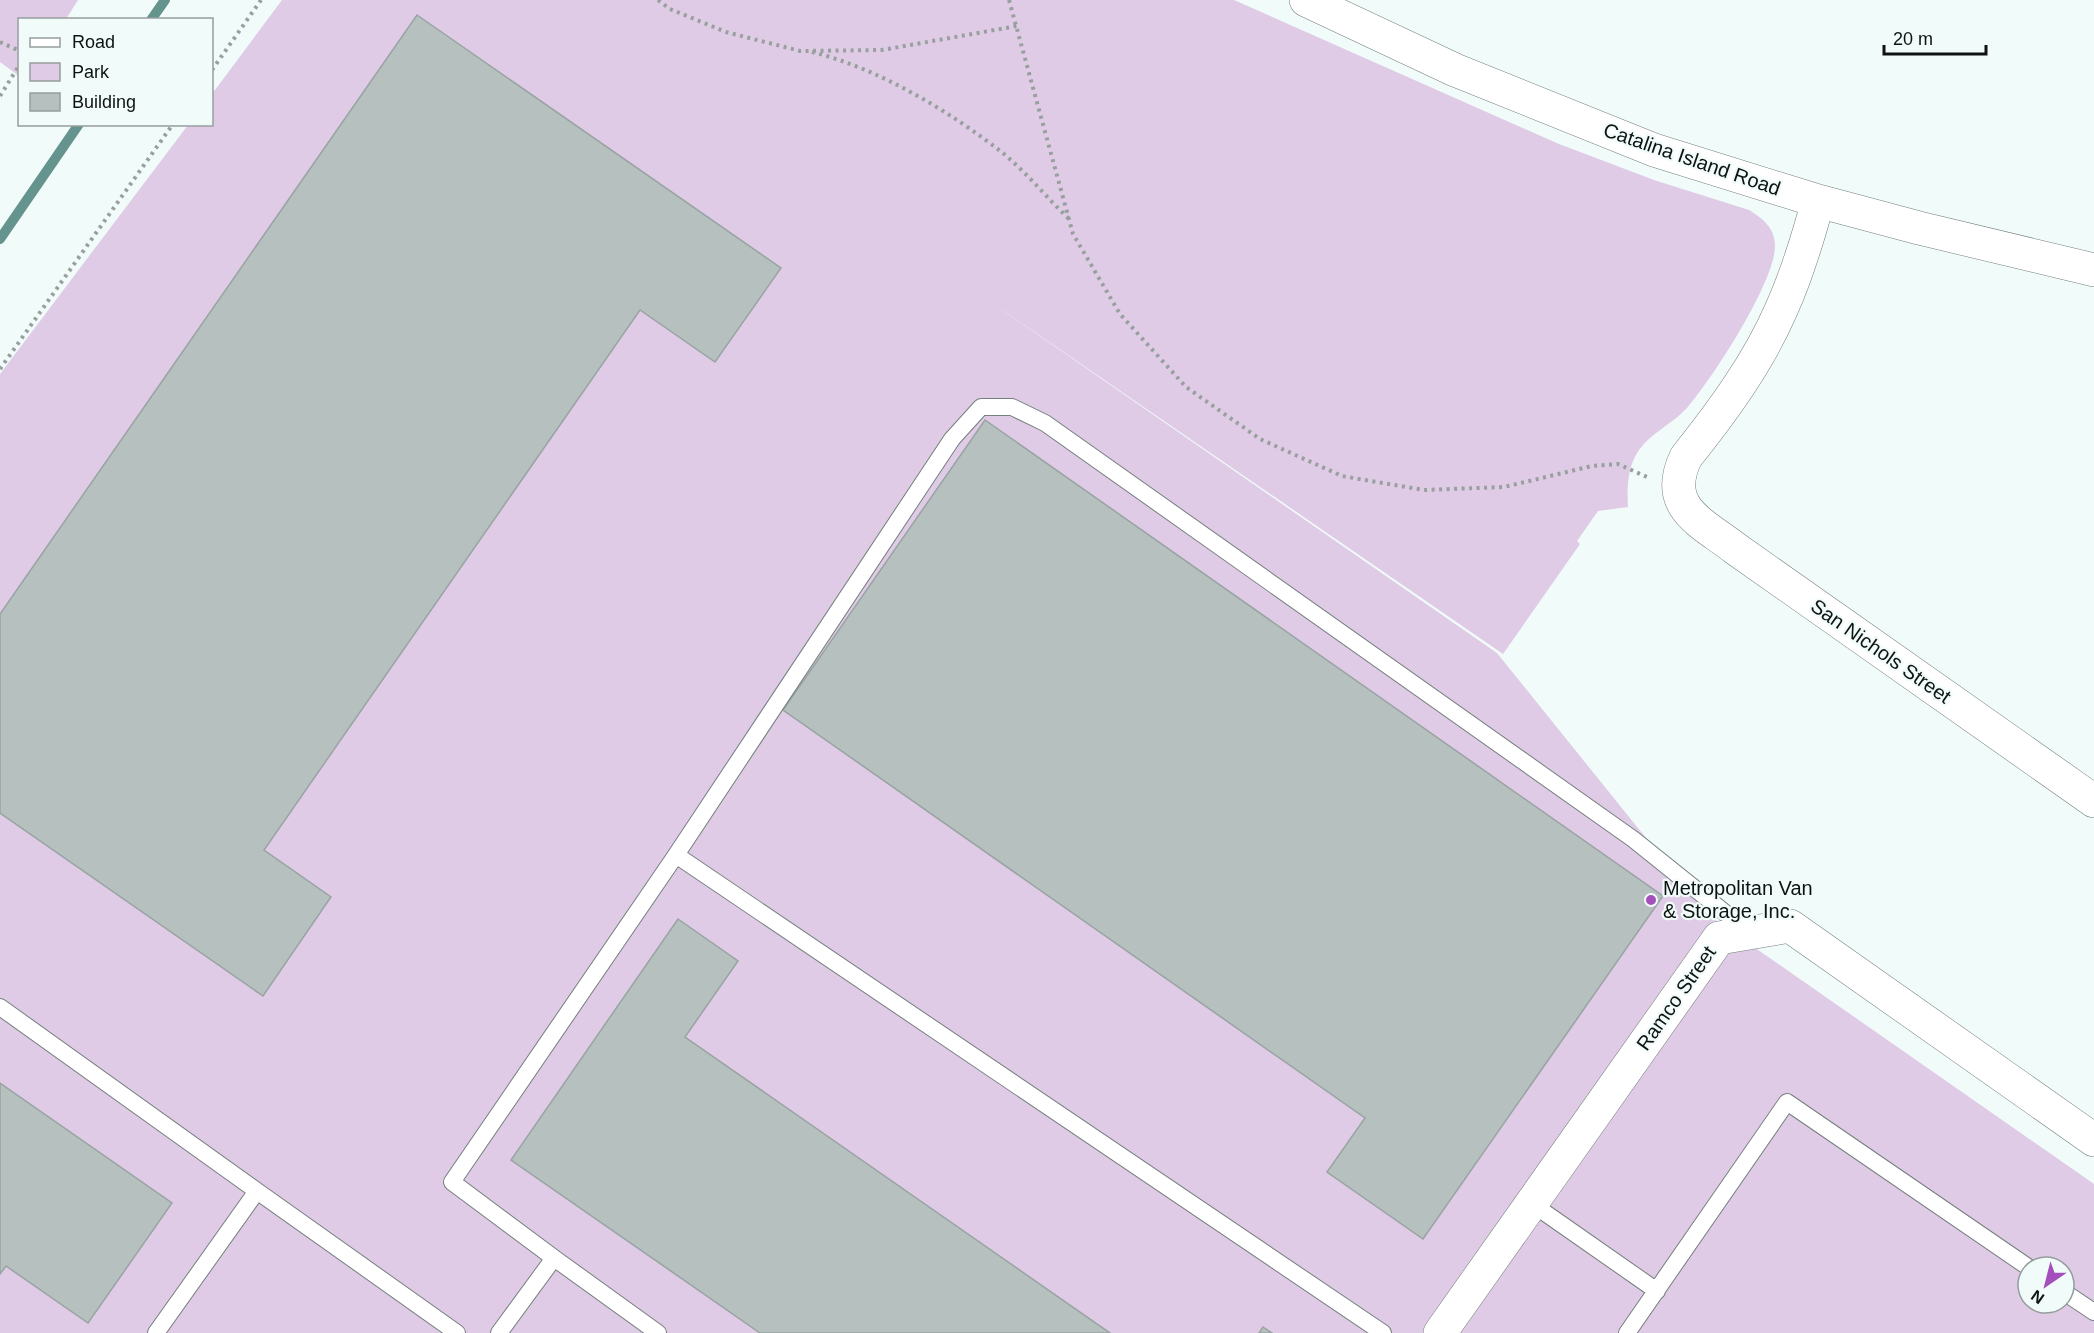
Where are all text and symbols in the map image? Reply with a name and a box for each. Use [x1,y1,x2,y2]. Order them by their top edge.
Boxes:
legend [18,18,213,126]
scale bar [1884,18,1986,56]
text: 20 m [1893,29,1933,49]
text: Road [72,32,115,52]
text: Park [72,62,110,82]
text: Building [72,92,136,112]
street label: Catalina Island Road [1601,118,1783,200]
street label: San Nichols Street [1807,594,1956,708]
place label: Metropolitan Van & Storage, Inc. [1663,877,1813,922]
marker: Metropolitan Van & Storage, Inc. [1644,893,1658,907]
street label: Ramco Street [1632,941,1720,1054]
north arrow [2016,1255,2076,1315]
text: N [2028,1287,2047,1307]

